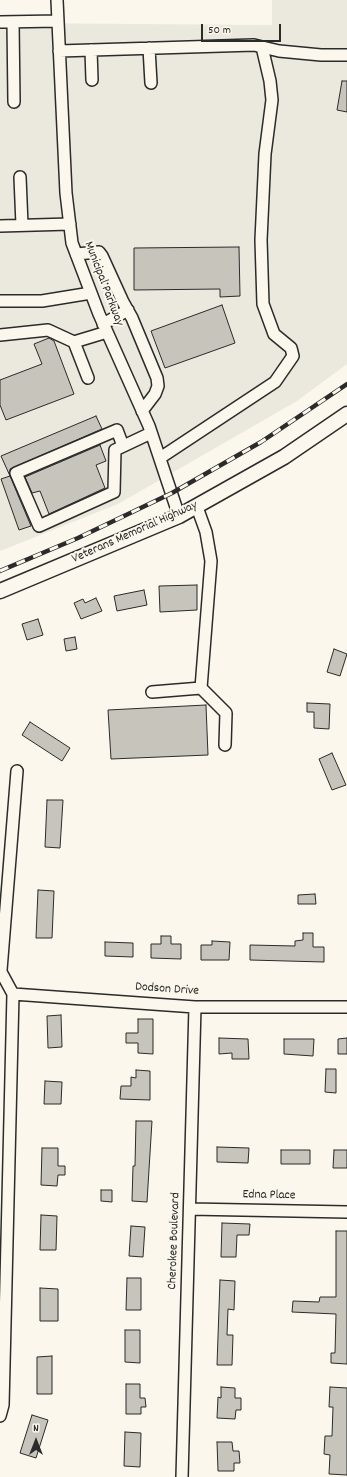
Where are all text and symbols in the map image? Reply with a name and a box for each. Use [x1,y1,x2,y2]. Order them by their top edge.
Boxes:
scale bar [203,16,283,42]
text: 50 m [208,22,231,39]
street label: Municipal Parkway [80,240,126,328]
street label: Veterans Memorial Highway [70,498,200,568]
street label: Dodson Drive [135,980,199,1000]
street label: Edna Place [242,1188,296,1204]
street label: Cherokee Boulevard [166,1192,184,1290]
north arrow [16,1421,56,1461]
text: N [33,1421,39,1437]

